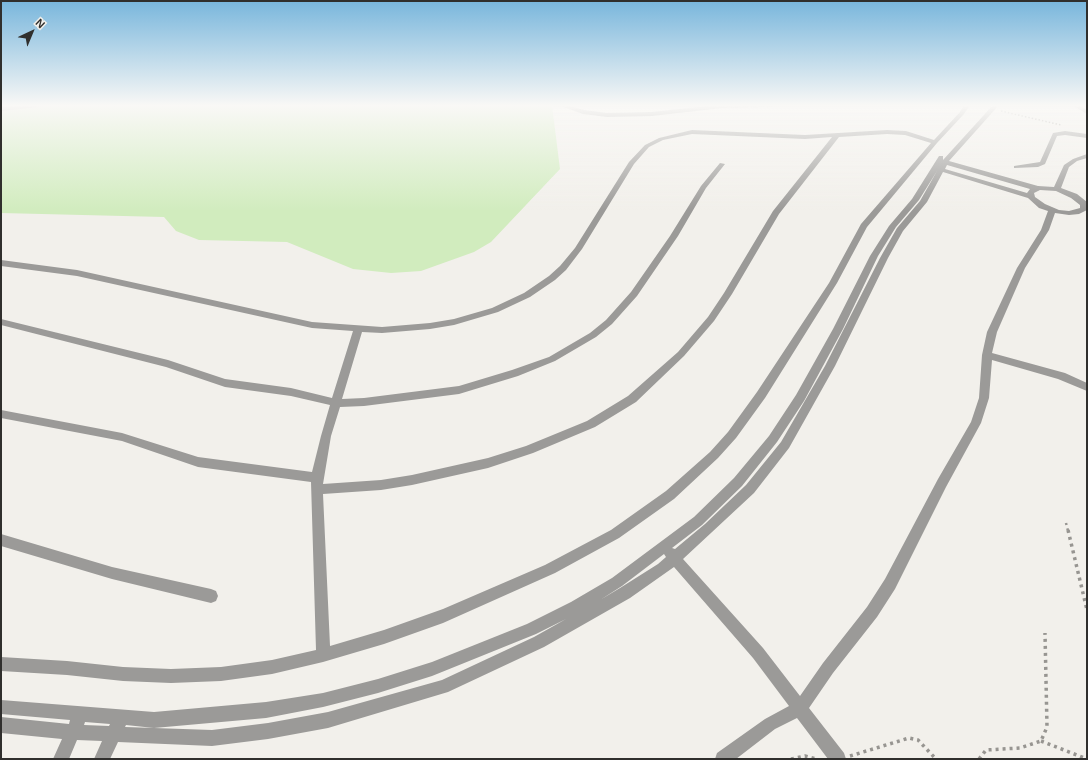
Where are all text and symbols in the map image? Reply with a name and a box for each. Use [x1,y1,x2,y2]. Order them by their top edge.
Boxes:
north arrow [12,12,52,52]
text: N [33,16,47,30]

